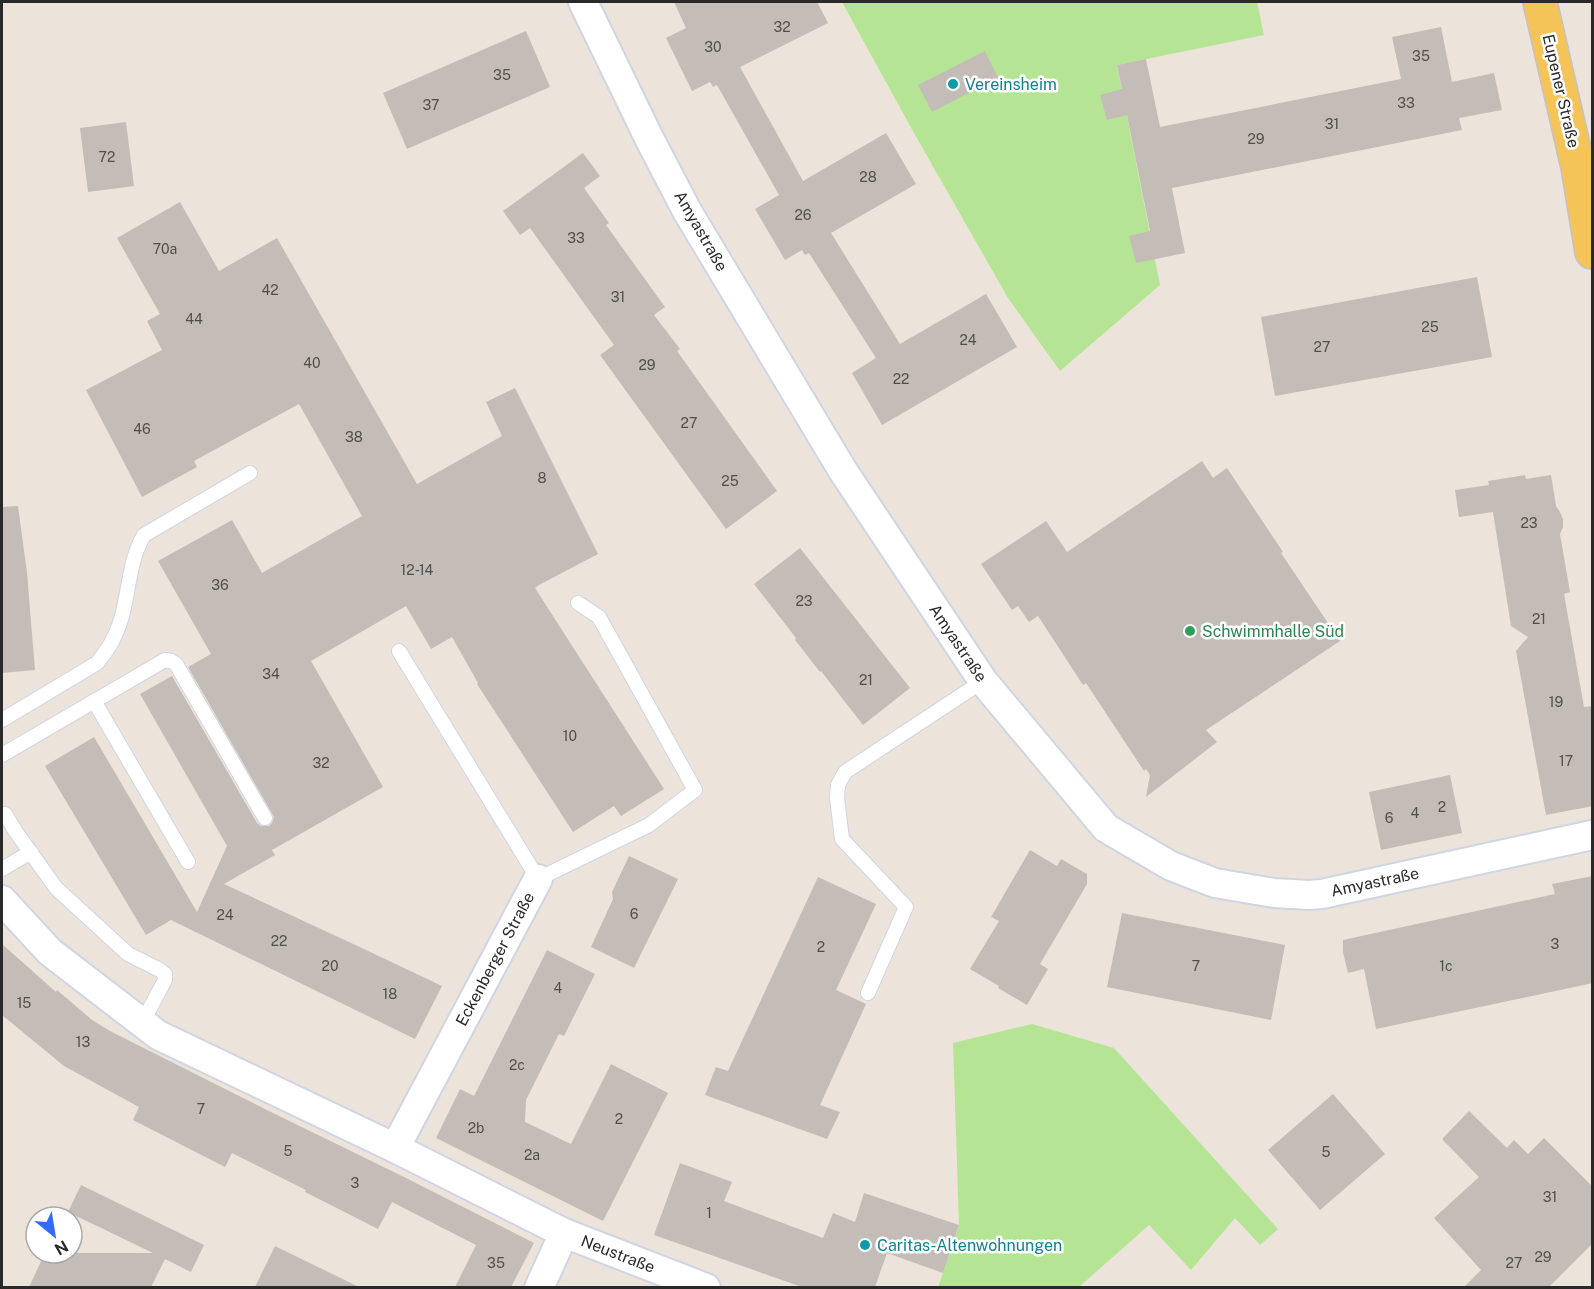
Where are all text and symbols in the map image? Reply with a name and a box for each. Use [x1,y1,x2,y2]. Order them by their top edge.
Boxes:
house number: 32 [773,19,791,35]
street label: Eupener Straße [1539,32,1583,150]
house number: 30 [704,39,722,55]
house number: 35 [1412,48,1430,64]
house number: 35 [493,67,511,83]
place label: Vereinsheim [965,75,1057,94]
marker: Vereinsheim [946,77,960,91]
house number: 33 [1397,95,1415,111]
house number: 37 [423,97,439,113]
house number: 31 [1325,116,1339,132]
house number: 29 [1247,131,1265,147]
house number: 72 [99,149,115,165]
house number: 28 [859,169,877,185]
street label: Amyastraße [670,187,732,275]
house number: 26 [794,207,812,223]
house number: 33 [567,230,585,246]
house number: 70a [153,241,177,257]
house number: 42 [261,282,279,298]
house number: 31 [611,289,625,305]
house number: 44 [185,311,203,327]
house number: 25 [1421,319,1439,335]
house number: 24 [959,332,977,348]
house number: 27 [1314,339,1330,355]
house number: 40 [303,355,321,371]
house number: 29 [638,357,656,373]
house number: 22 [893,371,909,387]
house number: 27 [681,415,697,431]
house number: 46 [133,421,151,437]
house number: 38 [345,429,363,445]
house number: 8 [537,470,547,486]
house number: 25 [721,473,739,489]
house number: 23 [1520,515,1538,531]
house number: 12-14 [401,562,434,578]
house number: 36 [211,577,229,593]
house number: 23 [795,593,813,609]
street label: Amyastraße [925,601,991,685]
house number: 21 [1532,611,1546,627]
place label: Schwimmhalle Süd [1202,622,1344,641]
marker: Schwimmhalle Süd [1183,624,1197,638]
house number: 34 [262,666,280,682]
house number: 21 [859,672,873,688]
house number: 19 [1549,694,1563,710]
house number: 10 [563,728,577,744]
house number: 17 [1559,753,1573,769]
house number: 32 [312,755,330,771]
house number: 2 [1438,799,1446,815]
house number: 4 [1411,805,1420,821]
house number: 6 [1385,810,1394,826]
street label: Amyastraße [1329,863,1421,901]
street label: Eckenberger Straße [452,889,538,1029]
house number: 6 [630,906,639,922]
house number: 24 [216,907,234,923]
house number: 22 [271,933,287,949]
house number: 3 [1551,936,1560,952]
house number: 2 [817,939,825,955]
house number: 20 [322,958,338,974]
house number: 7 [1192,958,1200,974]
house number: 1c [1439,958,1453,974]
house number: 4 [554,980,563,996]
house number: 18 [383,986,397,1002]
house number: 15 [17,995,31,1011]
house number: 13 [76,1034,90,1050]
house number: 2c [509,1057,525,1073]
house number: 7 [197,1101,205,1117]
house number: 2 [615,1111,623,1127]
house number: 2b [468,1120,484,1136]
house number: 5 [284,1143,293,1159]
house number: 5 [1322,1144,1331,1160]
house number: 2a [524,1147,540,1163]
house number: 3 [351,1175,360,1191]
house number: 31 [1543,1189,1557,1205]
north arrow [24,1205,84,1265]
house number: 1 [706,1205,712,1221]
street label: Neustraße [578,1231,658,1277]
text: N [51,1236,71,1259]
place label: Caritas-Altenwohnungen [877,1236,1062,1255]
marker: Caritas-Altenwohnungen [858,1238,872,1252]
house number: 29 [1534,1249,1552,1265]
house number: 35 [487,1255,505,1271]
house number: 27 [1506,1255,1522,1271]

